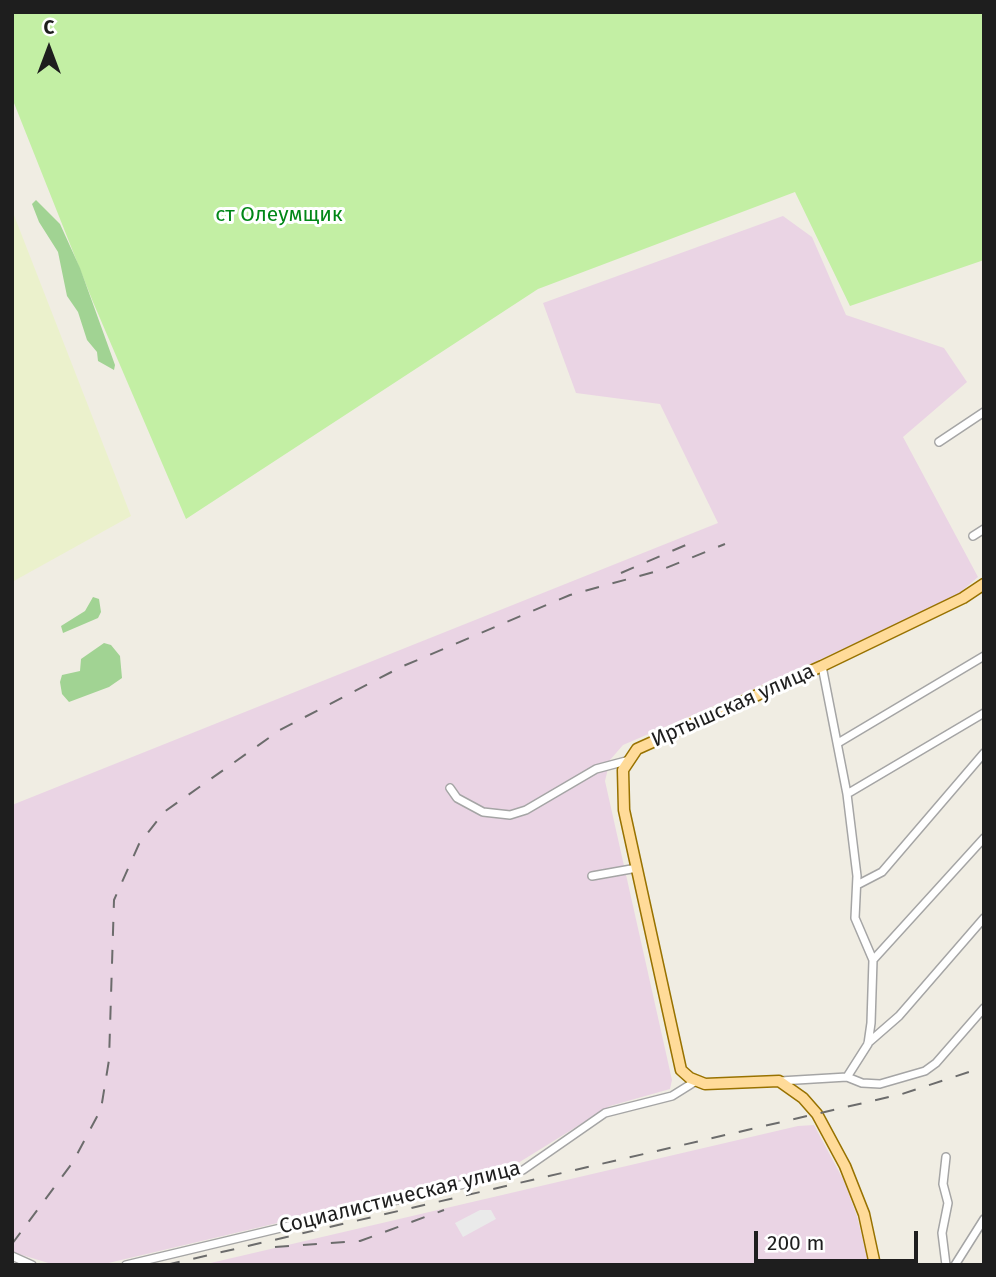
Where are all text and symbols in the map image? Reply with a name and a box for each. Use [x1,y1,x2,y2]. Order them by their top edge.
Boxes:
north arrow [14,14,84,84]
text: С [44,16,54,39]
park label: ст Олеумщик [215,202,343,228]
street label: Иртышская улица [648,659,818,753]
street label: Социалистическая улица [277,1156,523,1240]
scale bar [758,1218,922,1262]
text: 200 m [767,1230,824,1256]

